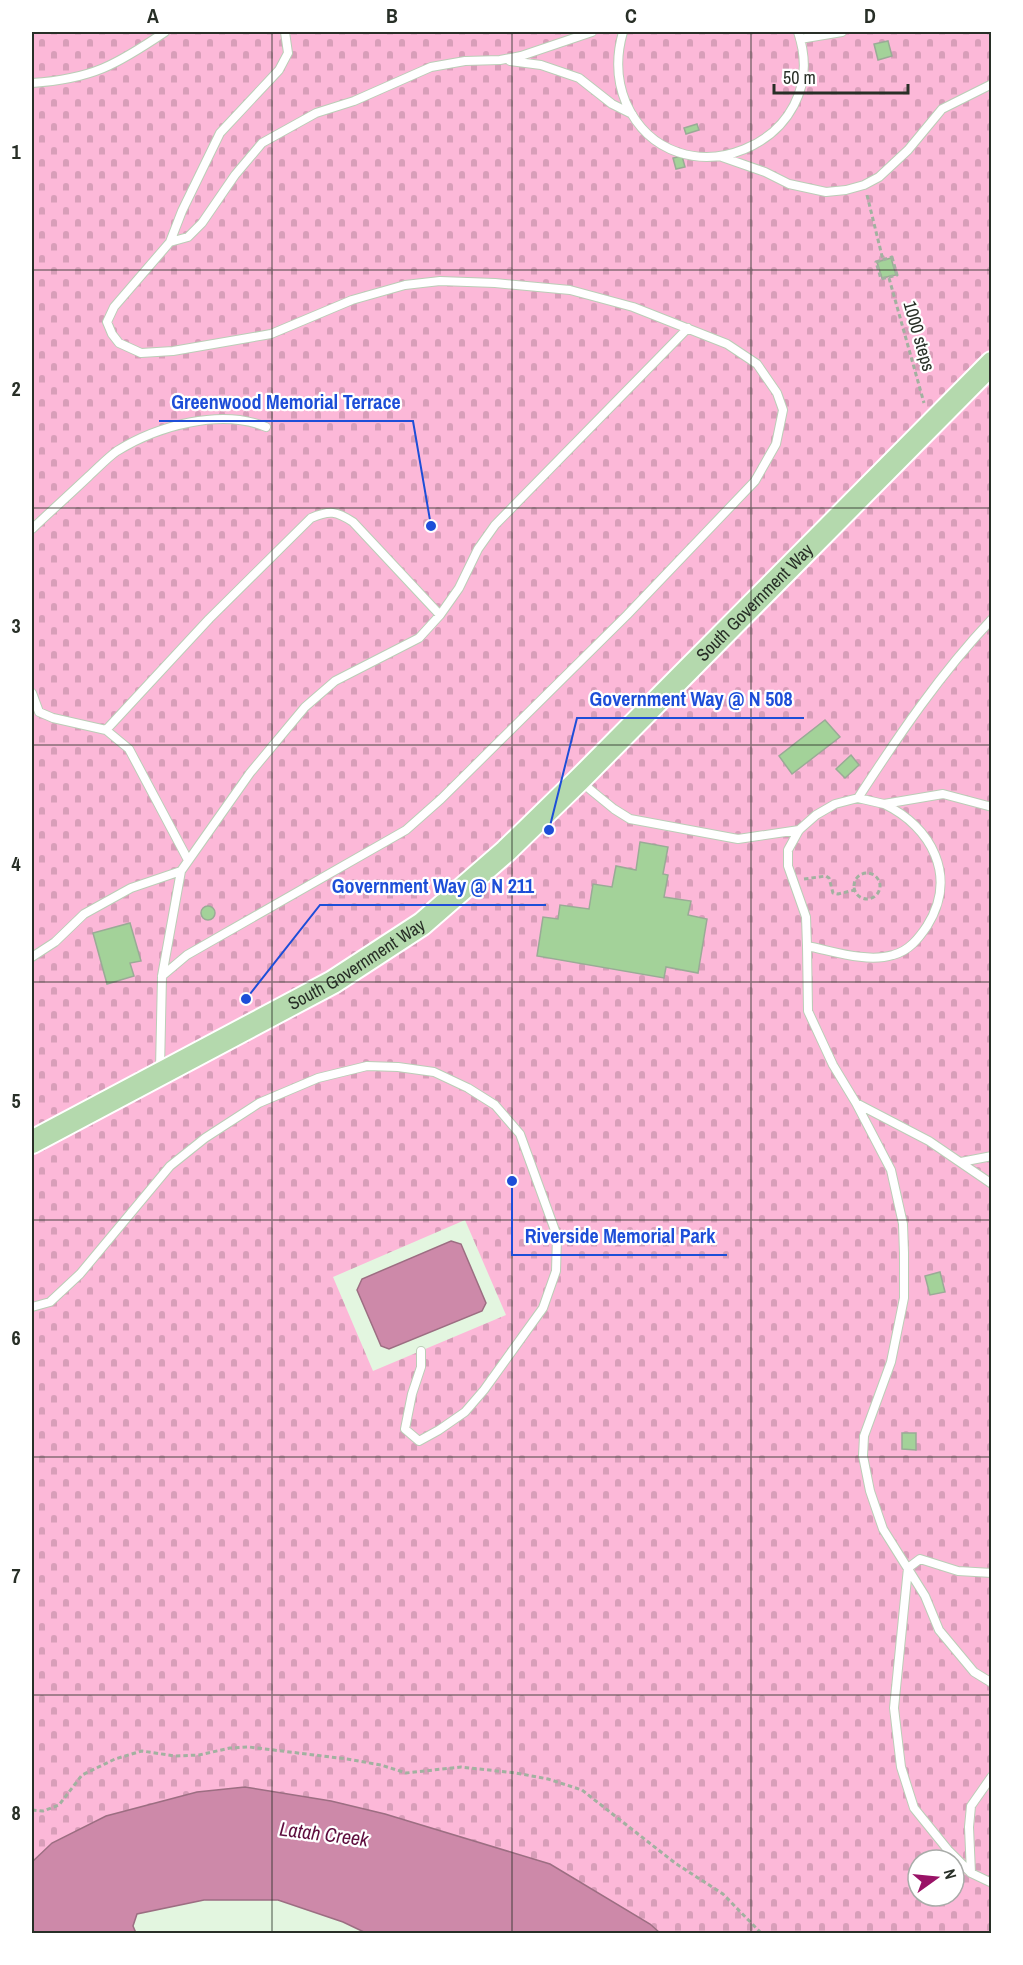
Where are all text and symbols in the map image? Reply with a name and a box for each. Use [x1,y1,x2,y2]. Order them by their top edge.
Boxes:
text: A [147,2,159,29]
text: B [386,2,398,29]
text: C [625,2,637,29]
text: D [864,2,876,29]
scale bar [774,57,908,95]
text: 50 m [783,65,816,90]
text: 1 [11,138,21,165]
street label: 1000 steps [898,298,941,374]
text: 2 [11,375,21,402]
callout: Greenwood Memorial Terrace [159,383,413,421]
text: Greenwood Memorial Terrace [171,388,401,415]
street label: South Government Way [690,537,819,667]
text: 3 [11,612,21,639]
callout: Government Way @ N 508 [577,680,804,718]
text: Government Way @ N 508 [589,685,793,712]
text: 4 [11,850,21,877]
callout: Government Way @ N 211 [320,867,546,905]
text: Government Way @ N 211 [332,872,535,899]
street label: South Government Way [283,912,430,1016]
text: 5 [11,1087,21,1114]
callout: Riverside Memorial Park [512,1217,727,1255]
text: Riverside Memorial Park [525,1222,716,1249]
text: 6 [11,1324,21,1351]
text: 7 [11,1562,21,1589]
text: 8 [11,1799,21,1826]
water label: Latah Creek [278,1815,371,1852]
north arrow [906,1848,966,1908]
text: N [939,1867,962,1882]

